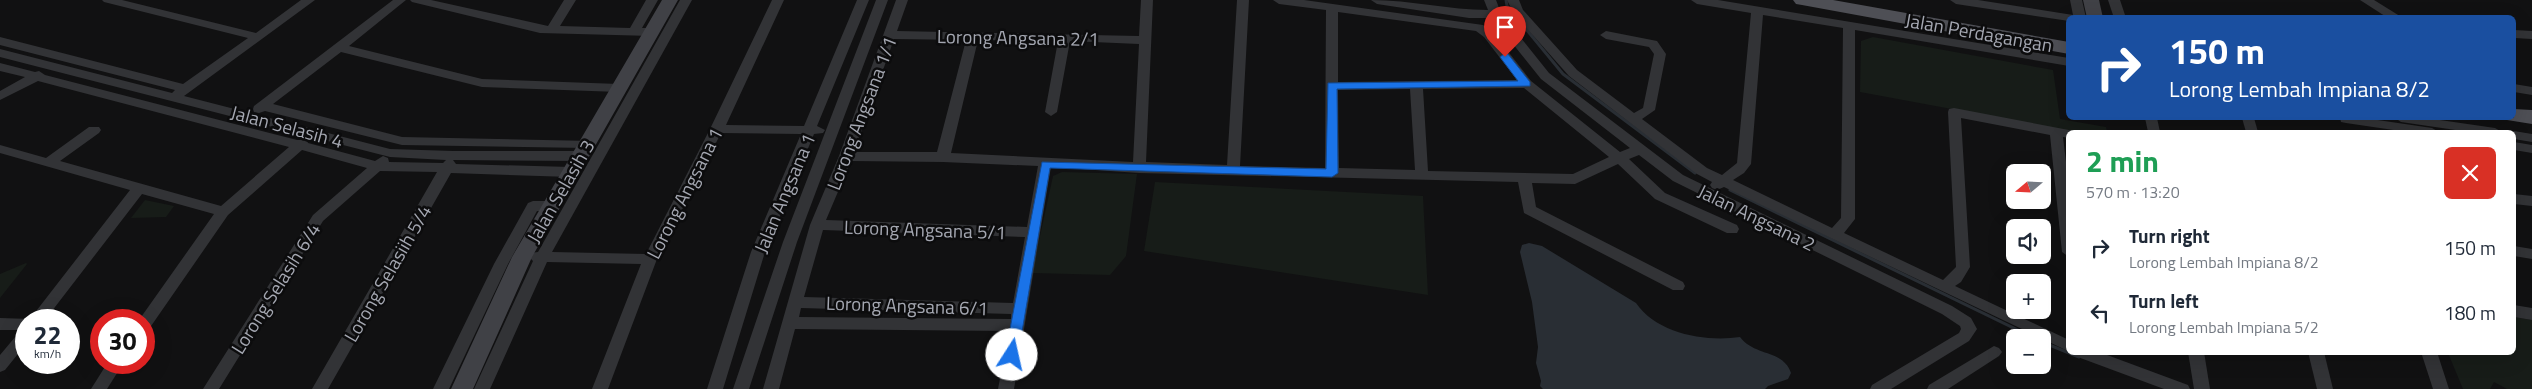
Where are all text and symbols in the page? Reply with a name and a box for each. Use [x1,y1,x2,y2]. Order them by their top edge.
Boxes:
street label: Jalan Perdagangan [1903,5,2055,59]
pin [1484,6,1526,57]
icon: arrive [1491,13,1519,41]
street label: Lorong Angsana 2/1 [937,21,1099,53]
text: 150 m [2169,24,2265,78]
street label: Lorong Angsana 1/1 [818,32,904,194]
icon: right [2086,35,2151,100]
text: Lorong Lembah Impiana 8/2 [2169,72,2430,106]
street label: Jalan Selasih 4 [228,97,346,155]
street label: Lorong Angsana 1 [638,122,730,264]
street label: Jalan Angsana 1 [746,129,822,257]
street label: Jalan Selasih 3 [519,134,601,248]
text: 2 min [2086,138,2159,184]
button: close [2444,147,2496,199]
north arrow [2006,164,2051,209]
map controls [2006,164,2051,374]
street label: Jalan Angsana 2 [1693,176,1821,258]
text: 570 m · 13:20 [2086,180,2180,204]
street label: Lorong Selasiih 5/4 [336,199,438,347]
street label: Lorong Angsana 5/1 [843,212,1007,246]
street label: Lorong Selasih 6/4 [223,217,327,359]
button: sound [2006,219,2051,264]
text: Turn right [2129,221,2210,250]
text: 150 m [2444,233,2496,262]
icon: right [2086,234,2114,262]
text: Lorong Lembah Impiana 8/2 [2129,250,2319,274]
button: + [2006,274,2051,319]
text: Turn left [2129,286,2199,315]
street label: Lorong Angsana 6/1 [825,288,989,322]
text: 180 m [2444,298,2496,327]
icon: left [2086,299,2114,327]
speed limit sign: 30 [90,309,155,374]
text: Lorong Lembah Impiana 5/2 [2129,315,2319,339]
text: 22 [33,316,62,354]
position arrow [985,328,1037,380]
button: − [2006,329,2051,374]
text: km/h [34,344,61,363]

